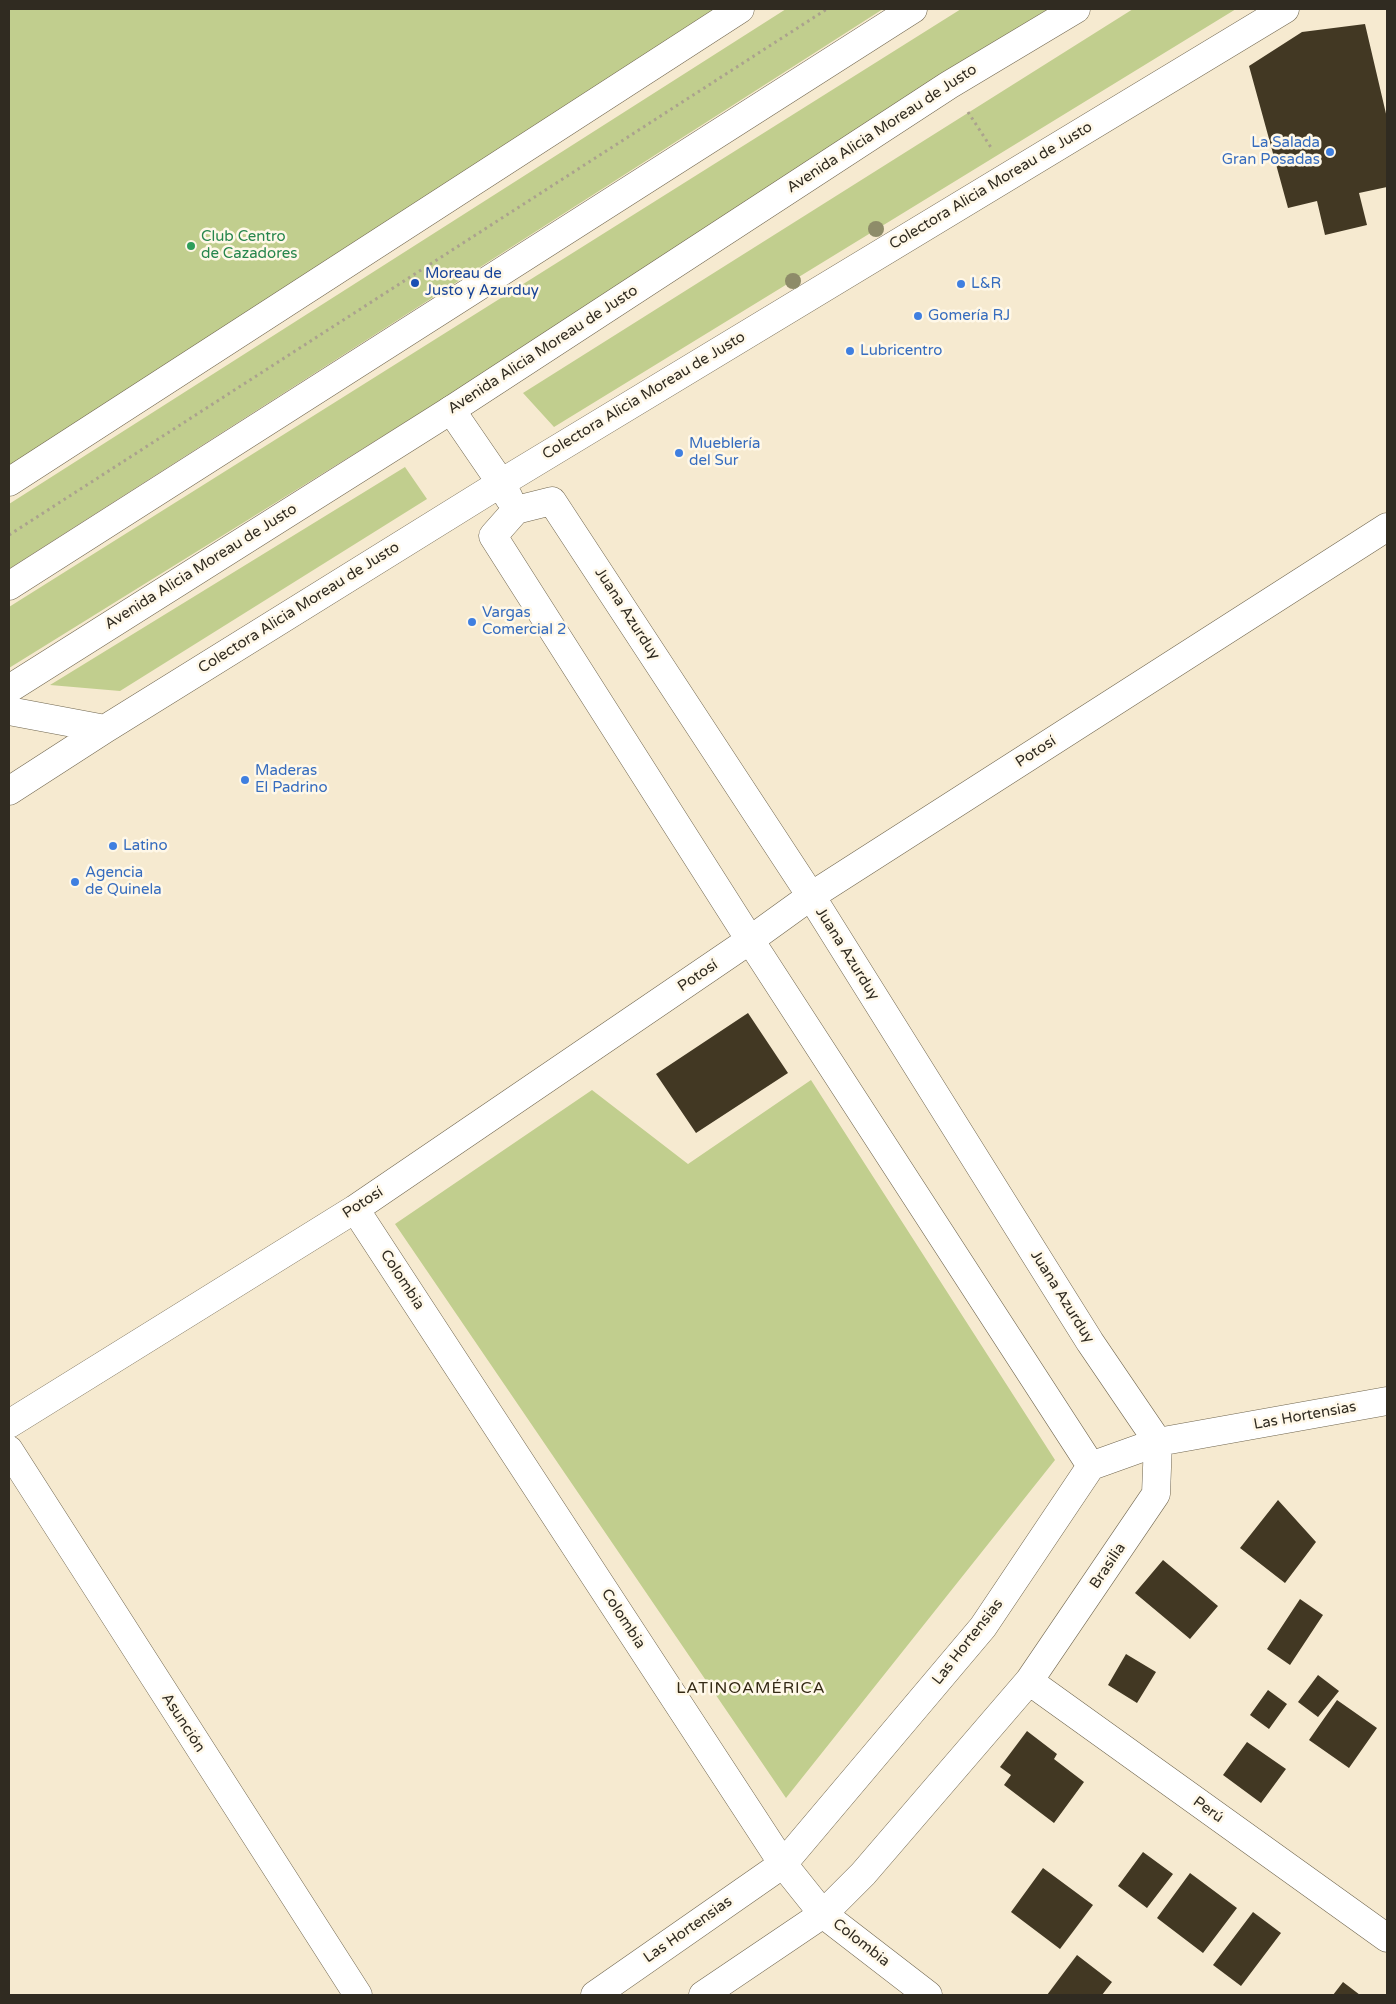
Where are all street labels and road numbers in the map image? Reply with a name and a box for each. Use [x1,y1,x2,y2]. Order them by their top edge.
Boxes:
street label: Avenida Alicia Moreau de Justo [784,61,980,197]
street label: Colectora Alicia Moreau de Justo [886,118,1096,254]
street label: Avenida Alicia Moreau de Justo [445,282,641,418]
street label: Colectora Alicia Moreau de Justo [539,328,749,464]
street label: Avenida Alicia Moreau de Justo [102,500,300,634]
street label: Colectora Alicia Moreau de Justo [195,538,403,678]
street label: Juana Azurduy [591,565,663,663]
street label: Potosí [1012,732,1060,772]
street label: Juana Azurduy [811,904,883,1004]
street label: Potosí [674,956,722,996]
street label: Potosí [339,1183,387,1223]
street label: Colombia [376,1247,428,1313]
street label: Juana Azurduy [1026,1247,1098,1347]
street label: Las Hortensias [1252,1398,1358,1434]
street label: Brasilia [1086,1540,1130,1592]
street label: Colombia [597,1586,649,1652]
street label: Las Hortensias [929,1595,1007,1689]
street label: Asunción [157,1690,209,1756]
street label: Perú [1189,1793,1227,1827]
street label: Las Hortensias [640,1893,736,1967]
street label: Colombia [829,1915,893,1971]

